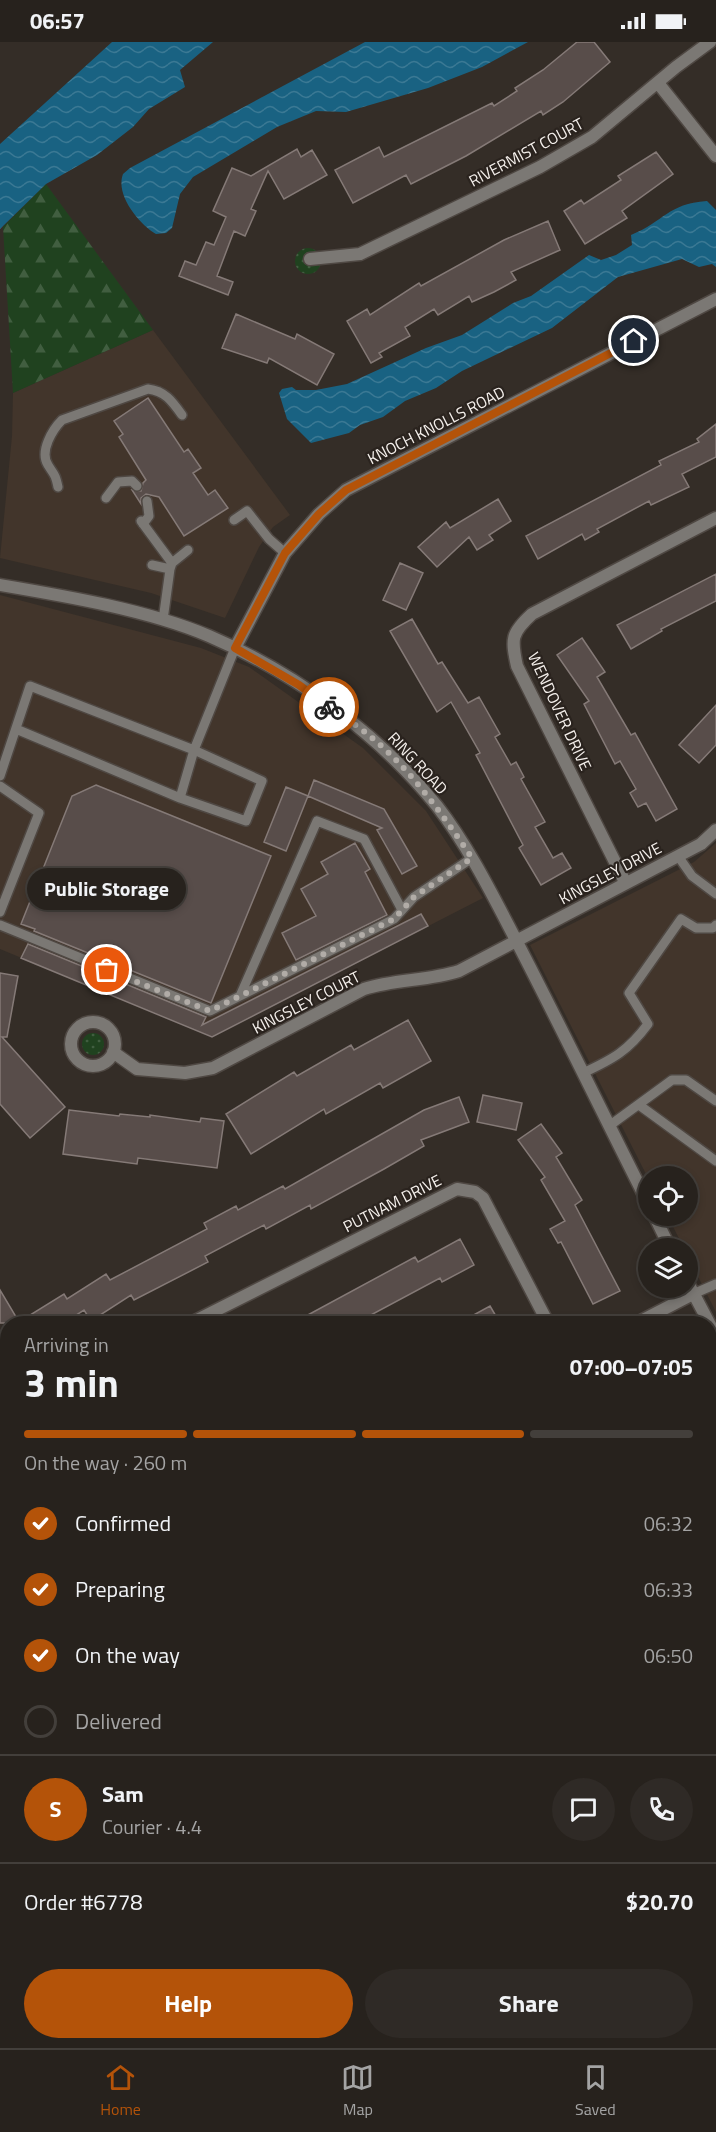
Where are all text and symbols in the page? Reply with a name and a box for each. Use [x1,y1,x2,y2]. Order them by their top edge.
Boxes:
text: 06:57 [30,4,85,38]
street label: RIVERMIST COURT [464,111,588,192]
pin [608,315,659,366]
icon: home [617,324,650,357]
street label: KNOCH KNOLLS ROAD [363,380,509,470]
street label: WENDOVER DRIVE [522,648,598,774]
courier [299,677,359,737]
icon: bike [313,691,346,724]
street label: RING ROAD [383,726,453,800]
street label: KINGSLEY DRIVE [554,836,666,910]
callout: Public Storage [27,868,186,910]
text: Public Storage [44,873,169,904]
pin [81,944,132,995]
icon: bag [90,953,123,986]
street label: KINGSLEY COURT [248,964,365,1040]
map controls [638,1166,698,1298]
button: locate [638,1166,698,1226]
street label: PUTNAM DRIVE [339,1168,446,1238]
button: layers [638,1238,698,1298]
text: Arriving in [24,1329,109,1360]
text: 07:00–07:05 [570,1350,693,1384]
text: 3 min [24,1353,119,1412]
text: On the way · 260 m [24,1447,187,1478]
text: Confirmed [75,1506,171,1540]
icon: check [24,1507,57,1540]
text: 06:32 [644,1508,693,1539]
text: Preparing [75,1572,165,1606]
icon: check [24,1573,57,1606]
text: 06:33 [644,1574,693,1605]
text: On the way [75,1638,180,1672]
icon: check [24,1639,57,1672]
text: 06:50 [644,1640,693,1671]
text: Delivered [75,1704,162,1738]
text: Sam [102,1777,144,1811]
button: chat [552,1778,615,1841]
button: phone [630,1778,693,1841]
text: S [50,1792,61,1826]
text: Courier · 4.4 [102,1811,202,1842]
text: Order #6778 [24,1885,143,1919]
text: $20.70 [626,1885,693,1919]
button: Help [24,1969,353,2038]
button: Share [365,1969,693,2038]
tab: Home [100,2061,141,2121]
tab: Map [341,2061,374,2121]
tab: Saved [575,2061,616,2121]

